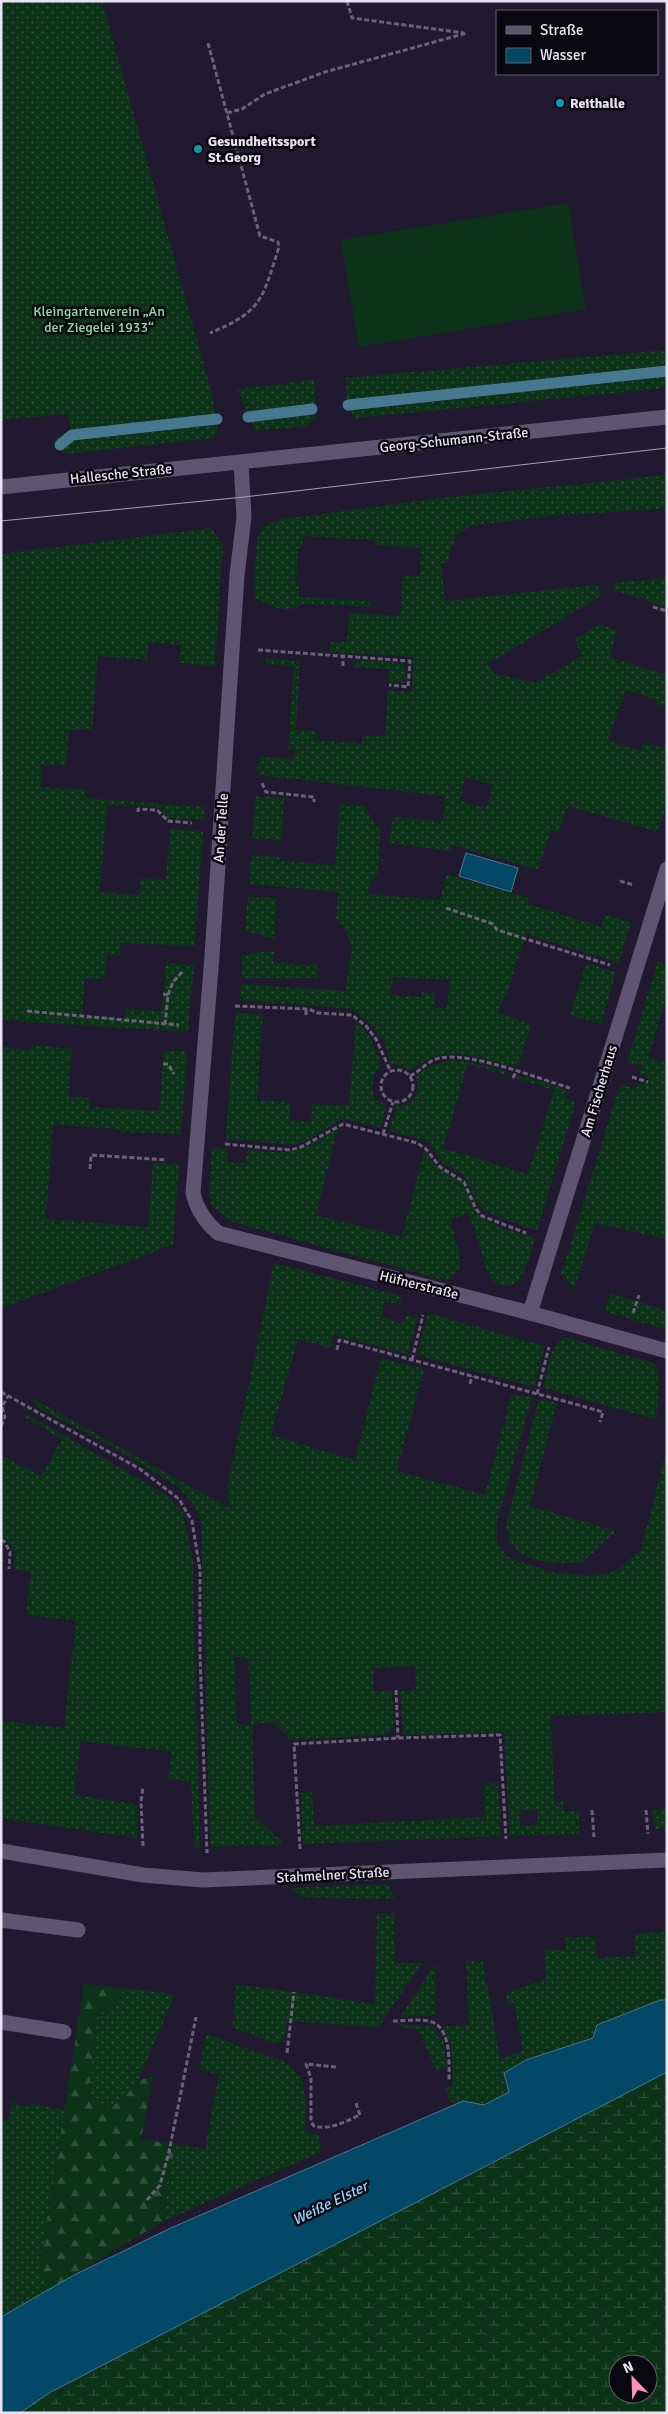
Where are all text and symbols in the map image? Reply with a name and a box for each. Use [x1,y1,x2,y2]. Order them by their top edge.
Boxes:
legend [496,10,658,75]
text: Straße [540,21,584,39]
text: Wasser [540,46,586,64]
place label: Reithalle [570,95,625,112]
marker: Reithalle [554,97,566,109]
place label: Gesundheitssport St.Georg [208,133,316,166]
marker: Gesundheitssport St.Georg [192,143,204,155]
park label: Kleingartenverein „An der Ziegelei 1933“ [33,303,165,336]
street label: Georg-Schumann-Straße [379,424,529,456]
street label: Hallesche Straße [69,460,173,488]
street label: An der Telle [210,793,232,863]
street label: Am Fischerhaus [577,1043,621,1139]
street label: Hüfnerstraße [378,1267,460,1303]
street label: Stahmelner Straße [276,1864,390,1886]
water label: Weiße Elster [289,2176,373,2229]
north arrow [608,2354,658,2404]
text: N [620,2358,636,2377]

